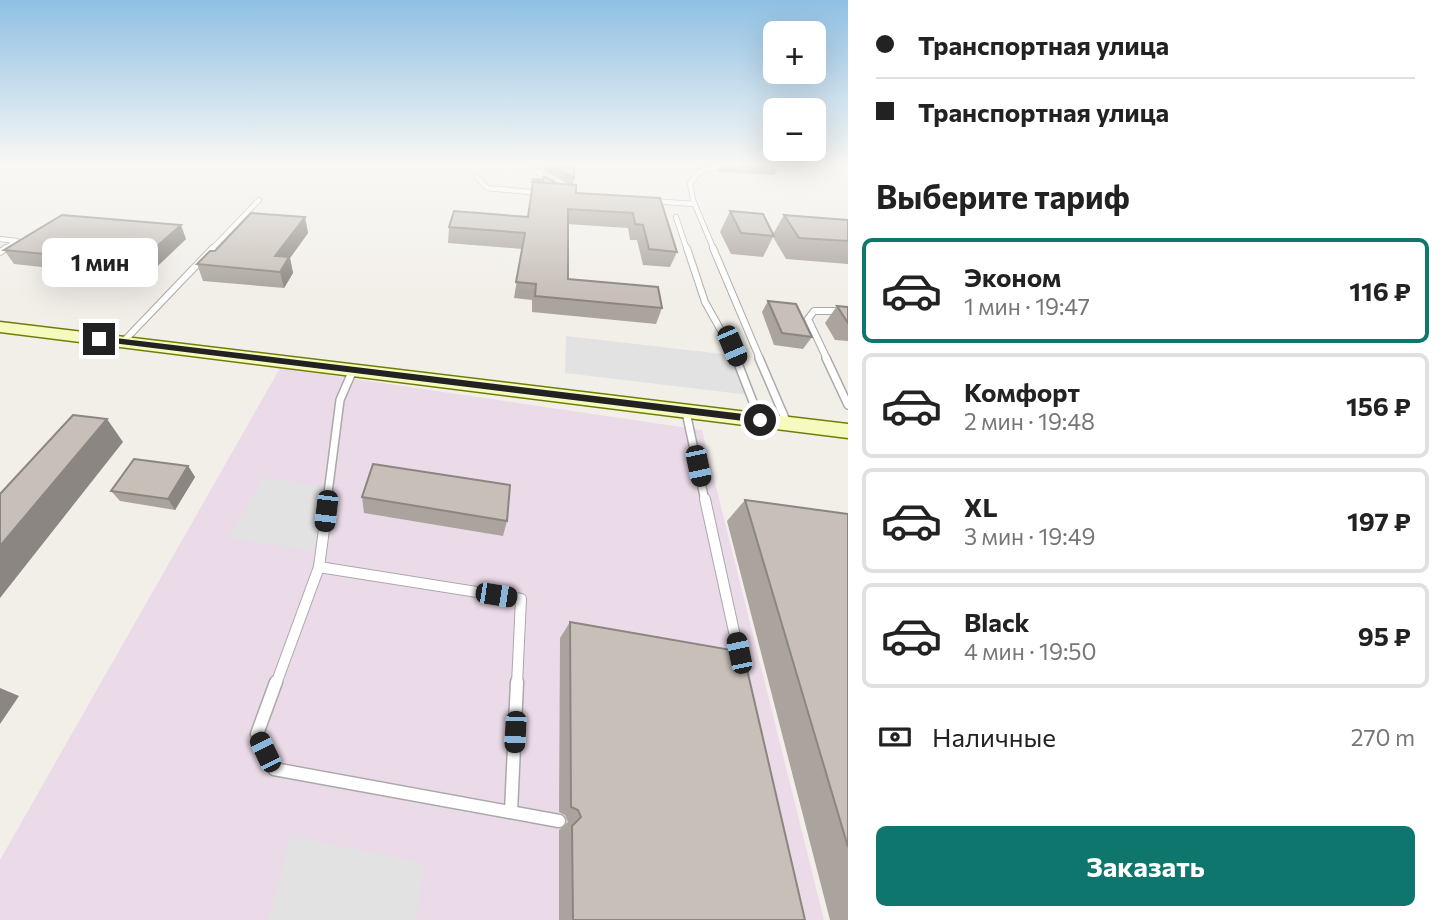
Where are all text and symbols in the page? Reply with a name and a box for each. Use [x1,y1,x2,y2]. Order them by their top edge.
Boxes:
map controls [763,21,826,161]
button: + [763,21,826,84]
text: Транспортная улица [918,29,1169,60]
text: Транспортная улица [918,96,1169,127]
button: − [763,98,826,161]
text: Выберите тариф [876,176,1130,216]
callout: 1 мин [41,238,157,286]
text: 1 мин [71,248,129,276]
icon: car [880,259,943,322]
text: Эконом [964,261,1061,292]
text: 116 ₽ [1349,275,1411,306]
text: 1 мин · 19:47 [964,292,1090,320]
route end [83,323,115,355]
car [715,323,750,369]
icon: car [880,374,943,437]
text: Комфорт [964,376,1080,407]
text: 156 ₽ [1346,390,1411,421]
route start [744,404,776,436]
text: 2 мин · 19:48 [964,407,1095,435]
car [684,443,713,489]
car [314,489,339,533]
icon: car [880,489,943,552]
text: XL [964,491,998,522]
text: 197 ₽ [1347,505,1411,536]
text: 3 мин · 19:49 [964,522,1095,550]
car [474,581,519,609]
icon: car [880,604,943,667]
text: Black [964,606,1030,637]
text: 95 ₽ [1358,620,1411,651]
car [725,630,754,676]
text: 4 мин · 19:50 [964,637,1097,665]
car [504,710,527,754]
icon: cash [876,718,914,756]
text: Наличные [932,721,1056,752]
text: 270 m [1351,723,1415,751]
car [247,729,284,775]
button: Заказать [876,826,1415,906]

